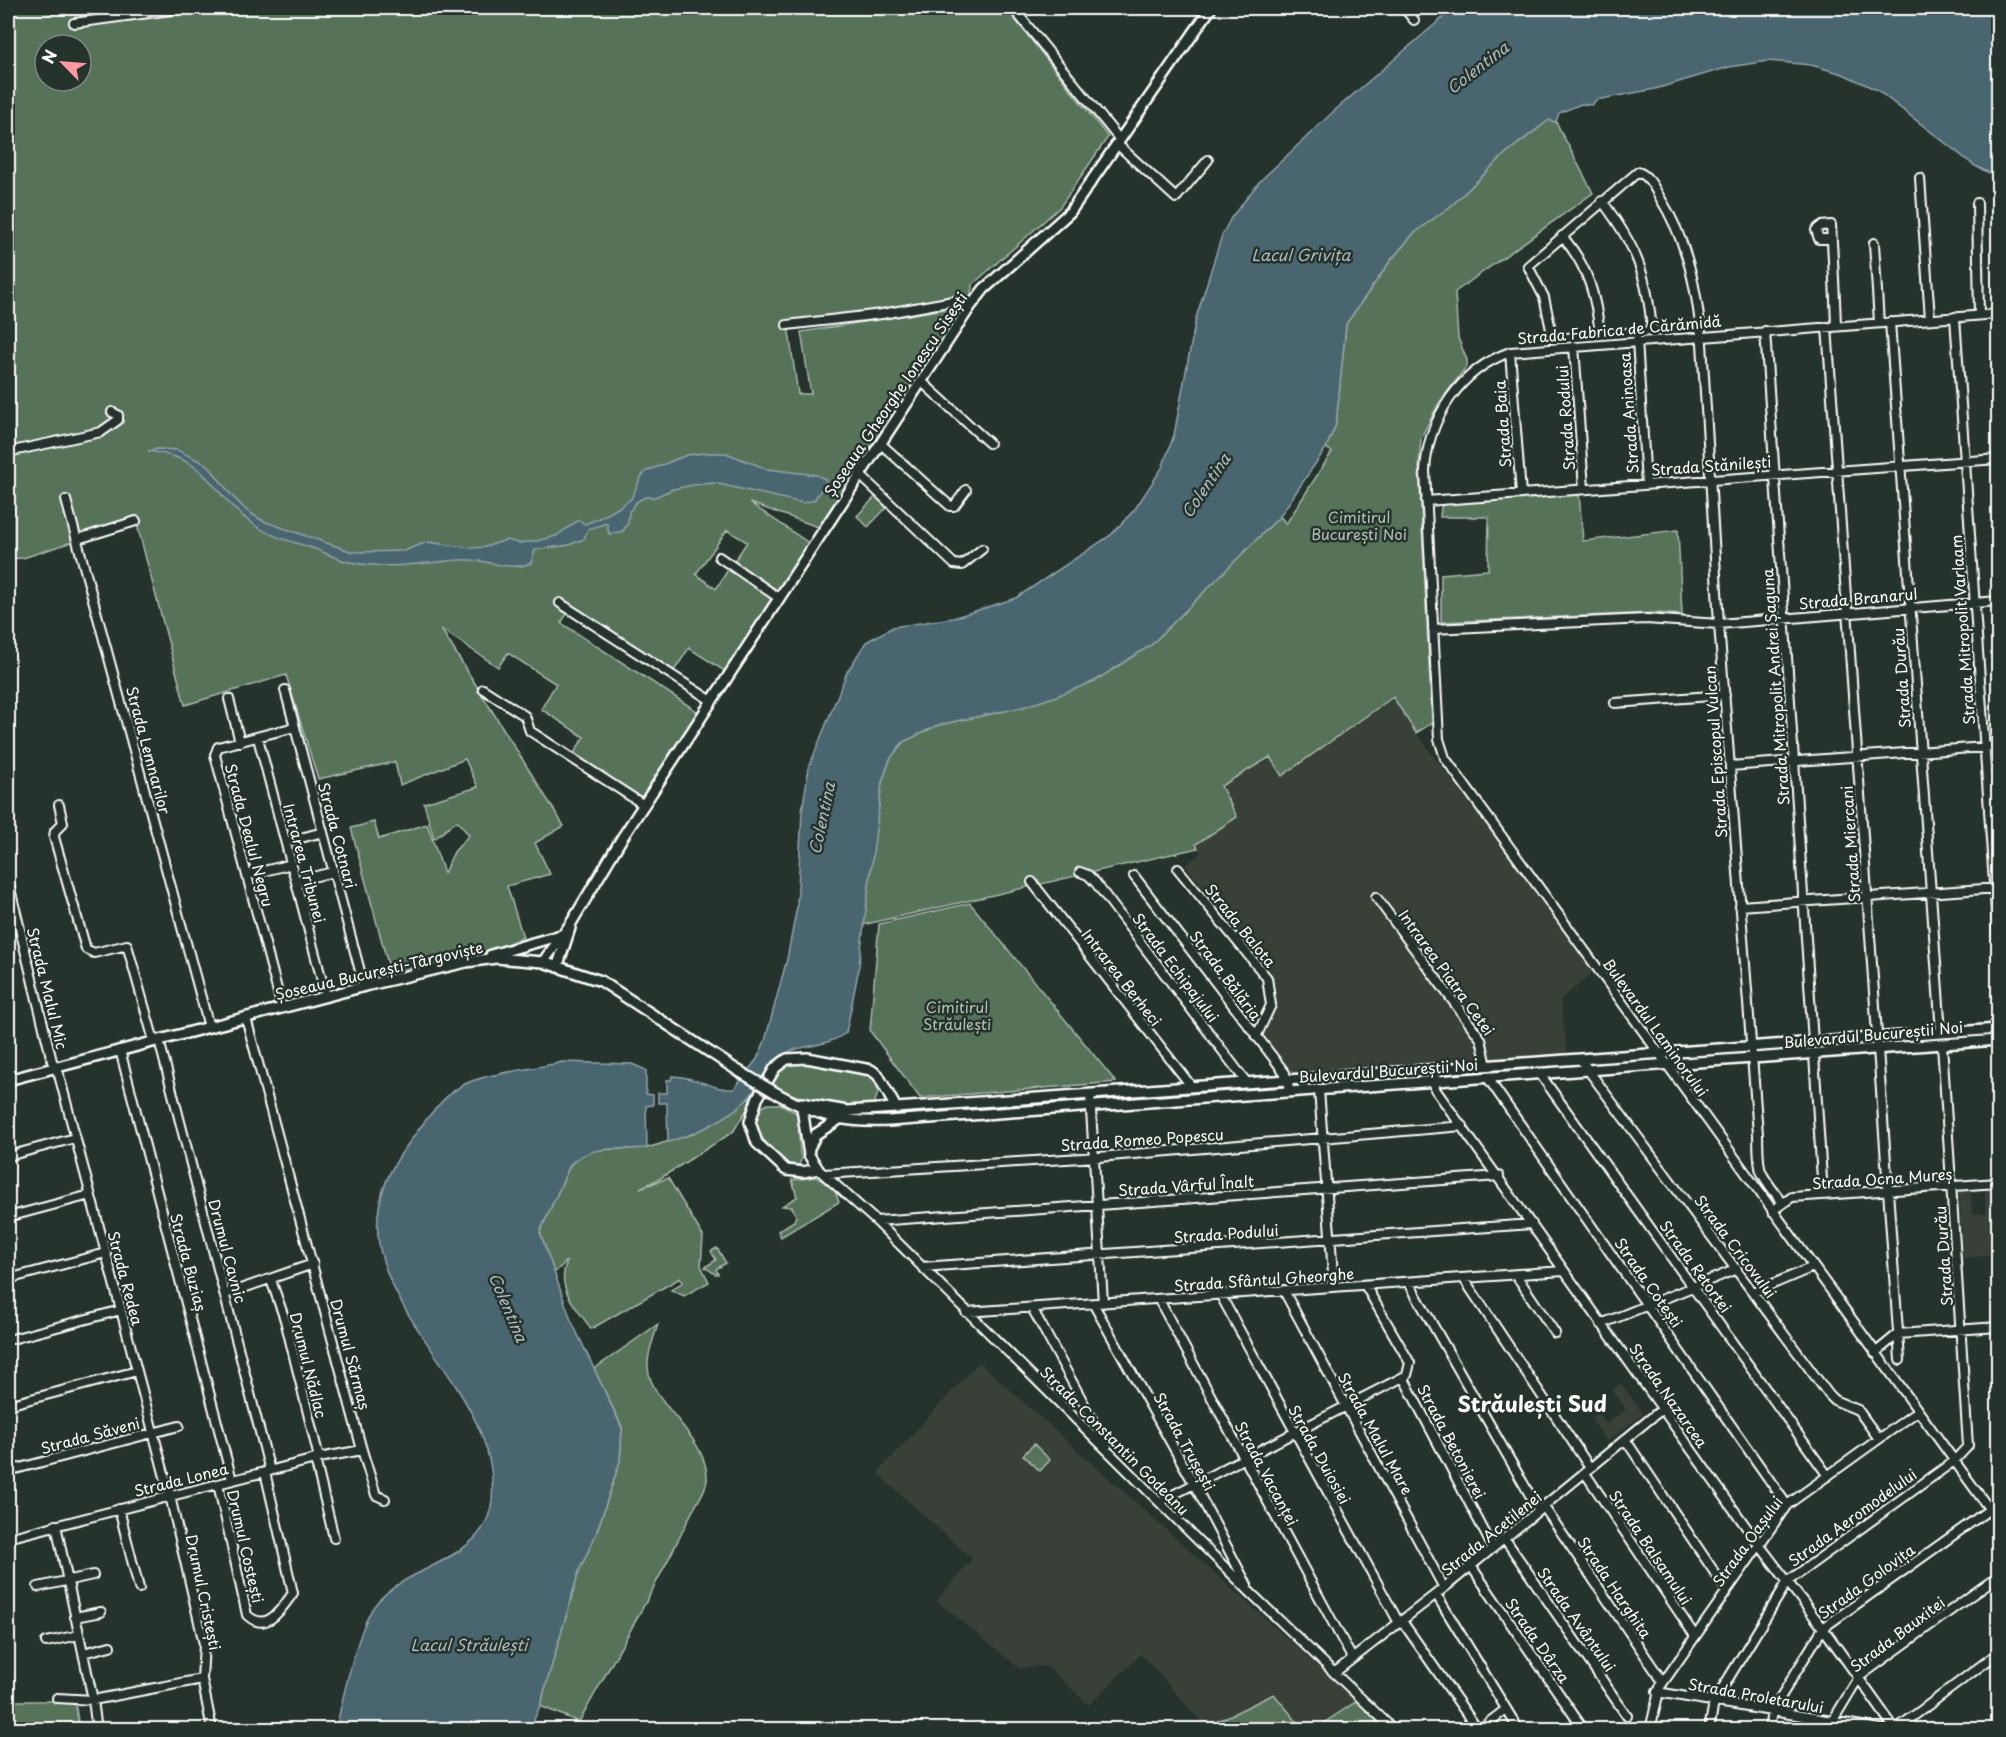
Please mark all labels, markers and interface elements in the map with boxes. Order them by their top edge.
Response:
north arrow [33,33,93,93]
water label: Colentina [1441,34,1514,99]
text: N [35,45,62,67]
water label: Lacul Grivița [1251,242,1352,266]
street label: Șoseaua Gheorghe Ionescu Sisești [818,287,972,501]
street label: Strada Fabrica de Cărămidă [1516,309,1722,349]
street label: Strada Aninoasa [1612,351,1644,474]
street label: Strada Rodului [1550,364,1580,472]
street label: Strada Baia [1487,379,1517,468]
water label: Colentina [1175,447,1236,522]
street label: Strada Stănilești [1650,449,1772,481]
park label: Cimitirul București Noi [1311,505,1407,545]
street label: Strada Mitropolit Varlaam [1944,534,1980,726]
street label: Strada Mitropolit Andrei Șaguna [1755,567,1795,806]
street label: Strada Branarul [1798,581,1918,615]
street label: Strada Durău [1886,627,1916,729]
street label: Strada Episcopul Vulcan [1697,665,1733,839]
street label: Strada Lemnarilor [121,683,177,817]
street label: Strada Dealul Negru [220,761,280,909]
street label: Strada Cotnari [313,779,363,891]
water label: Colentina [802,779,841,856]
street label: Strada Miercani [1834,785,1866,903]
street label: Intrarea Tribunei [278,801,332,925]
street label: Strada Balota [1200,878,1282,972]
street label: Intrarea Piatra Cetei [1393,904,1501,1040]
street label: Strada Echipajului [1127,907,1225,1027]
street label: Intrarea Berheci [1077,923,1167,1031]
street label: Strada Malul Mic [22,925,74,1051]
street label: Strada Bălăria [1184,925,1268,1025]
street label: Șoseaua București-Târgoviște [273,935,485,1005]
street label: Bulevardul Laminorului [1598,953,1714,1101]
park label: Cimitirul Străulești [923,995,991,1035]
street label: Bulevardul Bucureștii Noi [1782,1015,1964,1053]
street label: Bulevardul Bucureștii Noi [1297,1052,1479,1088]
street label: Strada Romeo Popescu [1060,1122,1224,1156]
street label: Strada Ocna Mureș [1811,1162,1953,1194]
street label: Strada Vârful Înalt [1117,1169,1255,1201]
street label: Strada Cricovului [1689,1189,1783,1303]
street label: Drumul Cavnic [203,1196,253,1306]
street label: Strada Durău [1928,1205,1958,1307]
street label: Strada Buziaș [165,1210,213,1314]
street label: Strada Retortei [1654,1215,1738,1317]
street label: Strada Podului [1173,1218,1279,1248]
street label: Strada Redea [102,1228,150,1328]
street label: Strada Cotești [1609,1232,1689,1332]
street label: Strada Sfântul Gheorghe [1173,1261,1355,1297]
water label: Colentina [484,1269,535,1346]
street label: Drumul Sărmaș [325,1296,377,1412]
street label: Drumul Nădlac [285,1310,333,1421]
street label: Strada Nazarcea [1624,1338,1714,1453]
street label: Strada Constantin Godeanu [1035,1360,1195,1520]
street label: Strada Malul Mare [1333,1367,1419,1499]
street label: Strada Betonierei [1412,1379,1492,1503]
street label: Strada Trușești [1148,1387,1222,1495]
district label: Străulești Sud [1457,1387,1607,1419]
street label: Strada Duiosiei [1283,1400,1357,1508]
street label: Strada Săveni [38,1411,142,1459]
street label: Strada Vacanței [1230,1417,1304,1529]
street label: Strada Lonea [131,1456,231,1502]
street label: Strada Aeromodelului [1783,1462,1921,1572]
street label: Strada Acetilenei [1436,1485,1546,1581]
street label: Strada Balsamului [1604,1485,1698,1609]
street label: Drumul Costești [222,1487,270,1605]
street label: Strada Oașului [1706,1491,1788,1591]
street label: Strada Harghita [1572,1531,1658,1643]
street label: Drumul Cristești [180,1532,228,1652]
street label: Strada Golovița [1813,1538,1920,1624]
street label: Strada Avântului [1532,1562,1622,1676]
street label: Strada Bauxitei [1845,1591,1949,1677]
street label: Strada Dârza [1500,1593,1576,1688]
water label: Lacul Străulești [410,1632,530,1656]
street label: Strada Proletarului [1686,1672,1826,1718]

